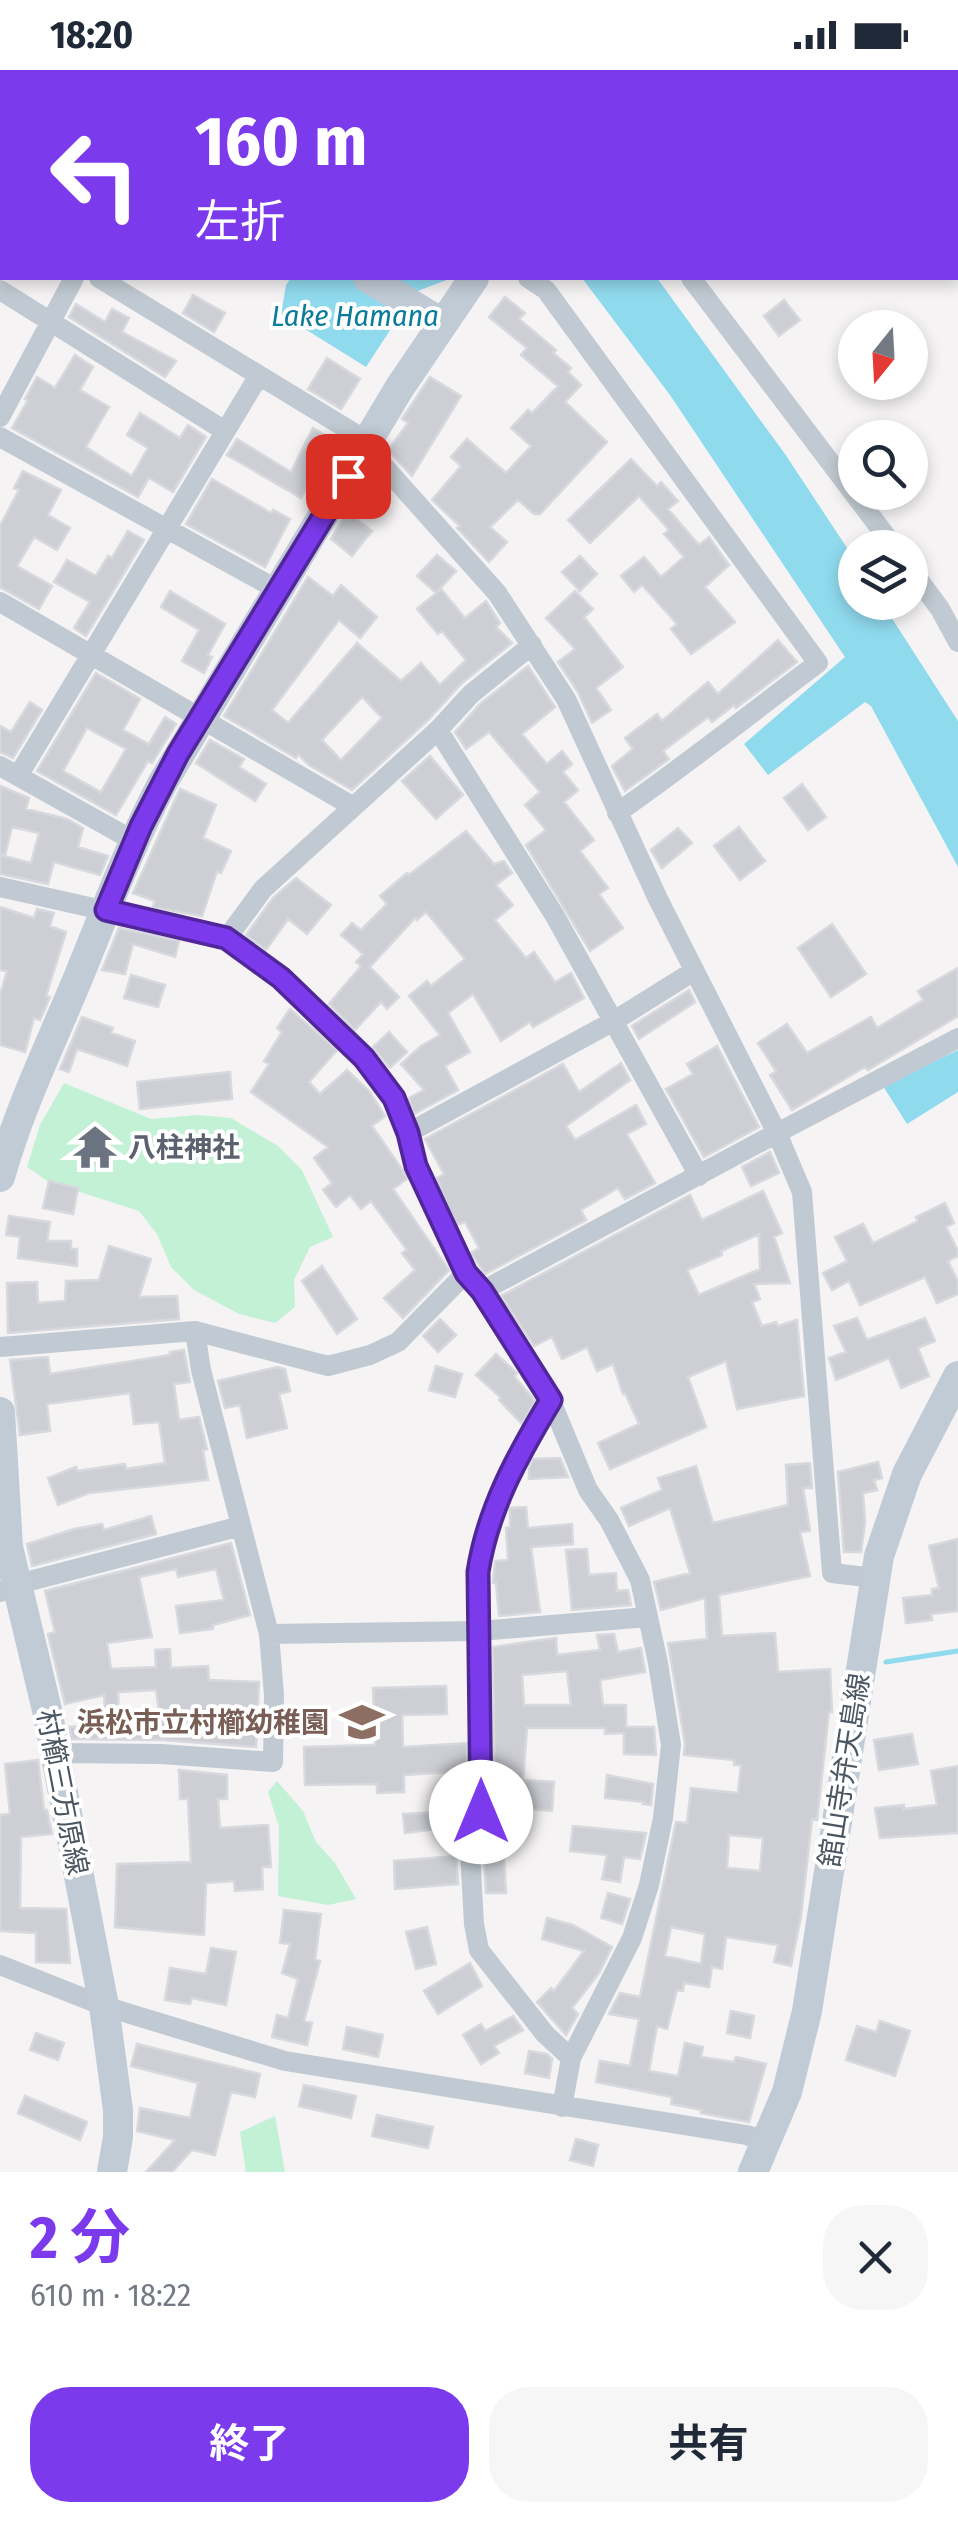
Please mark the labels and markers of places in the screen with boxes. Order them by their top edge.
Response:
pin [306,434,391,519]
temple icon: 八柱神社 [71,1123,119,1171]
place label: 八柱神社 [128,1131,240,1164]
school or university icon: 浜松市立村櫛幼稚園 [338,1698,386,1746]
place label: 浜松市立村櫛幼稚園 [77,1706,329,1739]

